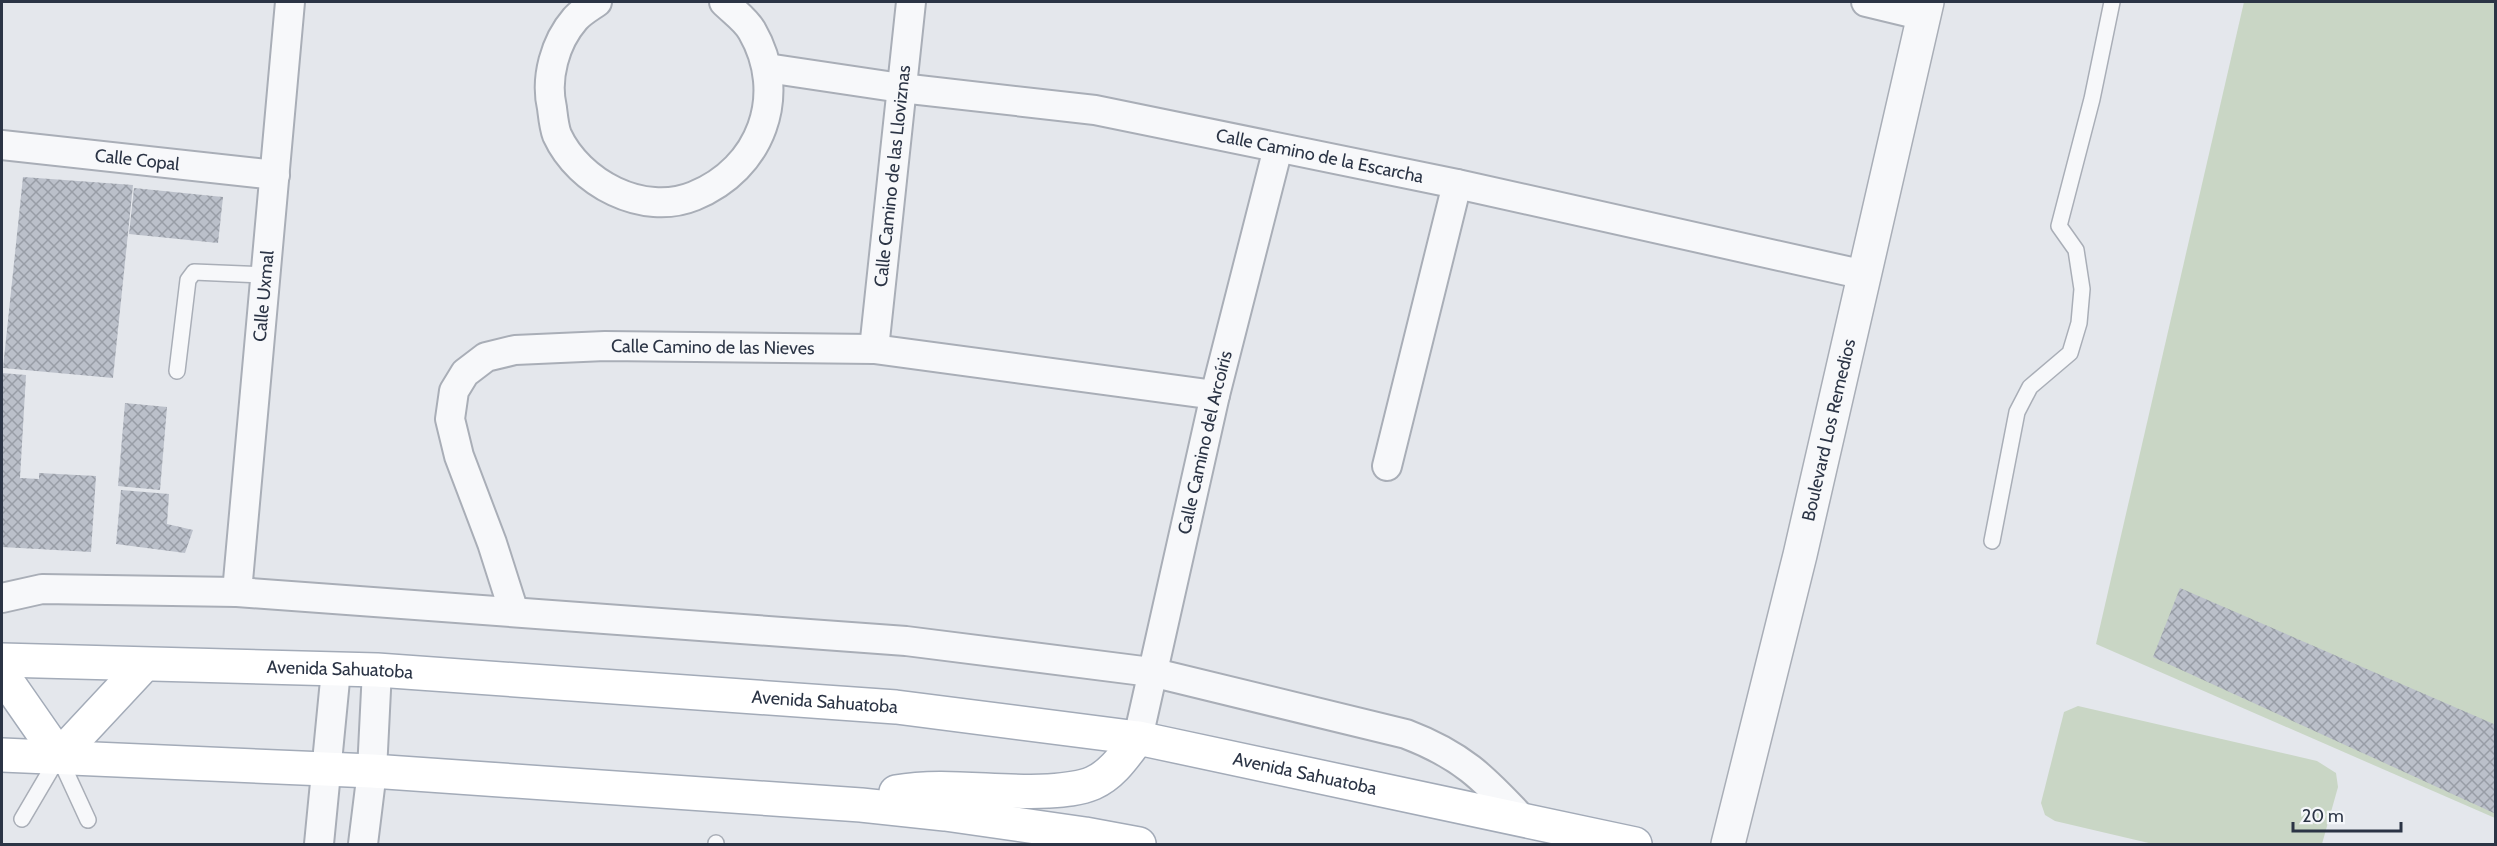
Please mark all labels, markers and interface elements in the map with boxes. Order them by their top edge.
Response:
street label: Calle Camino de las Lloviznas [870,64,915,288]
street label: Calle Camino de la Escarcha [1214,124,1426,188]
street label: Calle Copal [94,144,181,176]
street label: Calle Uxmal [249,249,279,343]
street label: Calle Camino de las Nieves [611,335,815,359]
street label: Boulevard Los Remedios [1797,337,1860,523]
street label: Calle Camino del Arcoíris [1173,348,1237,536]
street label: Avenida Sahuatoba [266,656,414,684]
street label: Avenida Sahuatoba [751,686,899,718]
street label: Avenida Sahuatoba [1231,748,1379,800]
scale bar [2293,795,2401,833]
text: 20 m [2302,805,2344,827]

